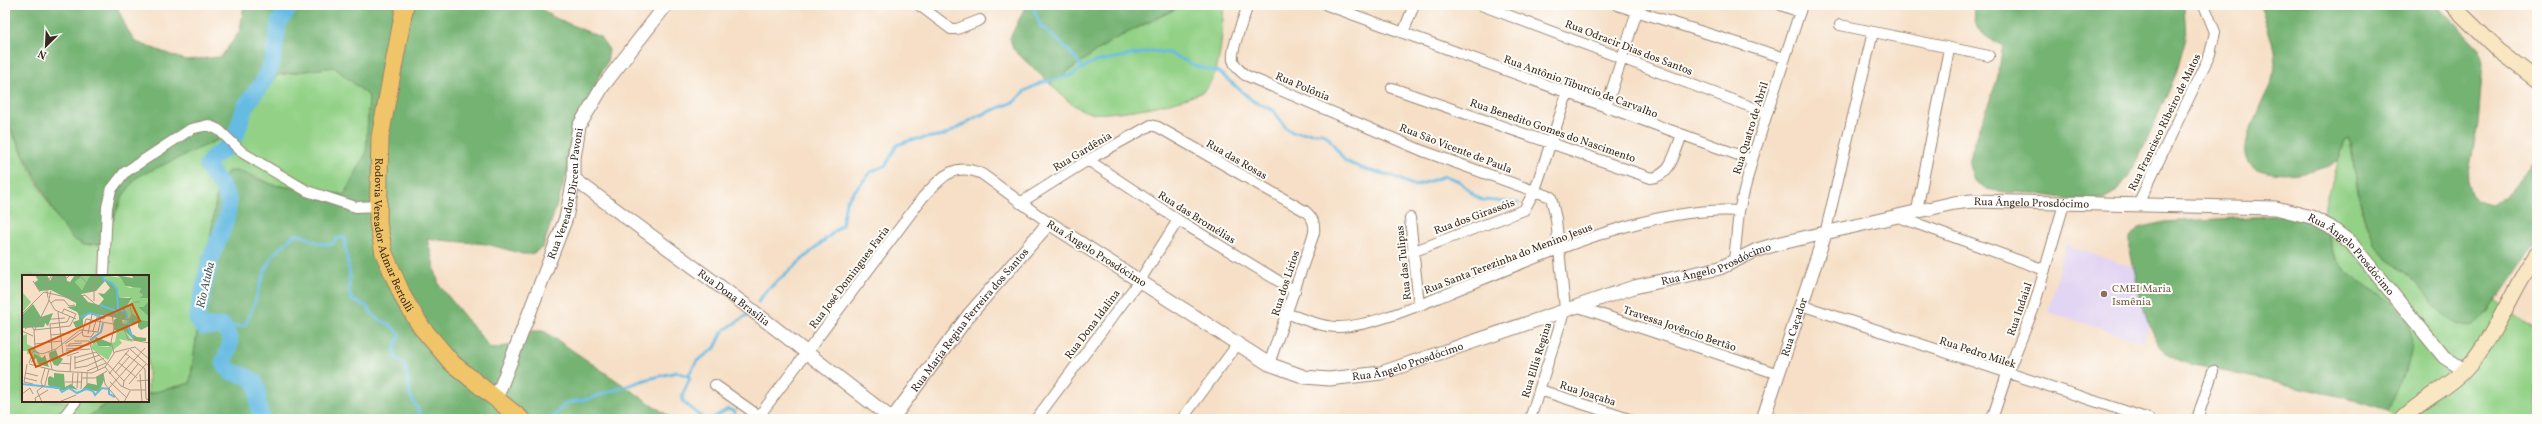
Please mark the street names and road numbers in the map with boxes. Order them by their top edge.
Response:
street label: Rua Odracir Dias dos Santos [1562,17,1695,80]
street label: Rua Francisco Ribeiro de Matos [2125,51,2205,194]
street label: Rua Antônio Tiburcio de Carvalho [1501,52,1660,122]
street label: Rua Polônia [1273,69,1332,106]
street label: Rua Quatro de Abril [1730,80,1773,177]
street label: Rua Benedito Gomes do Nascimento [1468,96,1637,167]
street label: Rua São Vicente de Paula [1397,121,1514,178]
street label: Rua Vereador Dirceu Pavoni [545,127,588,262]
street label: Rua Gardênia [1050,129,1115,176]
street label: Rua das Rosas [1203,137,1270,184]
street label: Rodovia Vereador Admar Bertolli [369,158,416,315]
street label: Rua das Bromélias [1154,188,1238,248]
street label: Rua Ângelo Prosdócimo [1974,195,2090,213]
street label: Rua dos Girassóis [1432,196,1517,239]
street label: Rua Ângelo Prosdócimo [2305,211,2397,299]
street label: Rua Ângelo Prosdócimo [1043,217,1149,291]
street label: Rua Santa Terezinha do Menino Jesus [1422,220,1595,299]
street label: Rua José Domingues Faria [807,223,894,332]
street label: Rua das Tulipas [1393,225,1416,301]
street label: Rua Ângelo Prosdócimo [1660,240,1773,290]
street label: Rua Maria Regina Ferreira dos Santos [908,245,1033,396]
street label: Rua dos Lírios [1269,248,1304,318]
street label: Rua Dona Brasília [694,266,773,331]
street label: Rua Indaial [2004,281,2037,338]
street label: Rua Dona Idalina [1062,287,1125,363]
street label: Rua Caçador [1778,296,1812,359]
street label: Travessa Jovêncio Bertão [1621,303,1738,356]
street label: Rua Ellis Regina [1519,320,1556,400]
street label: Rua Pedro Milek [1937,334,2018,373]
street label: Rua Ângelo Prosdócimo [1351,339,1466,385]
street label: Rua Joaçaba [1558,378,1618,411]

